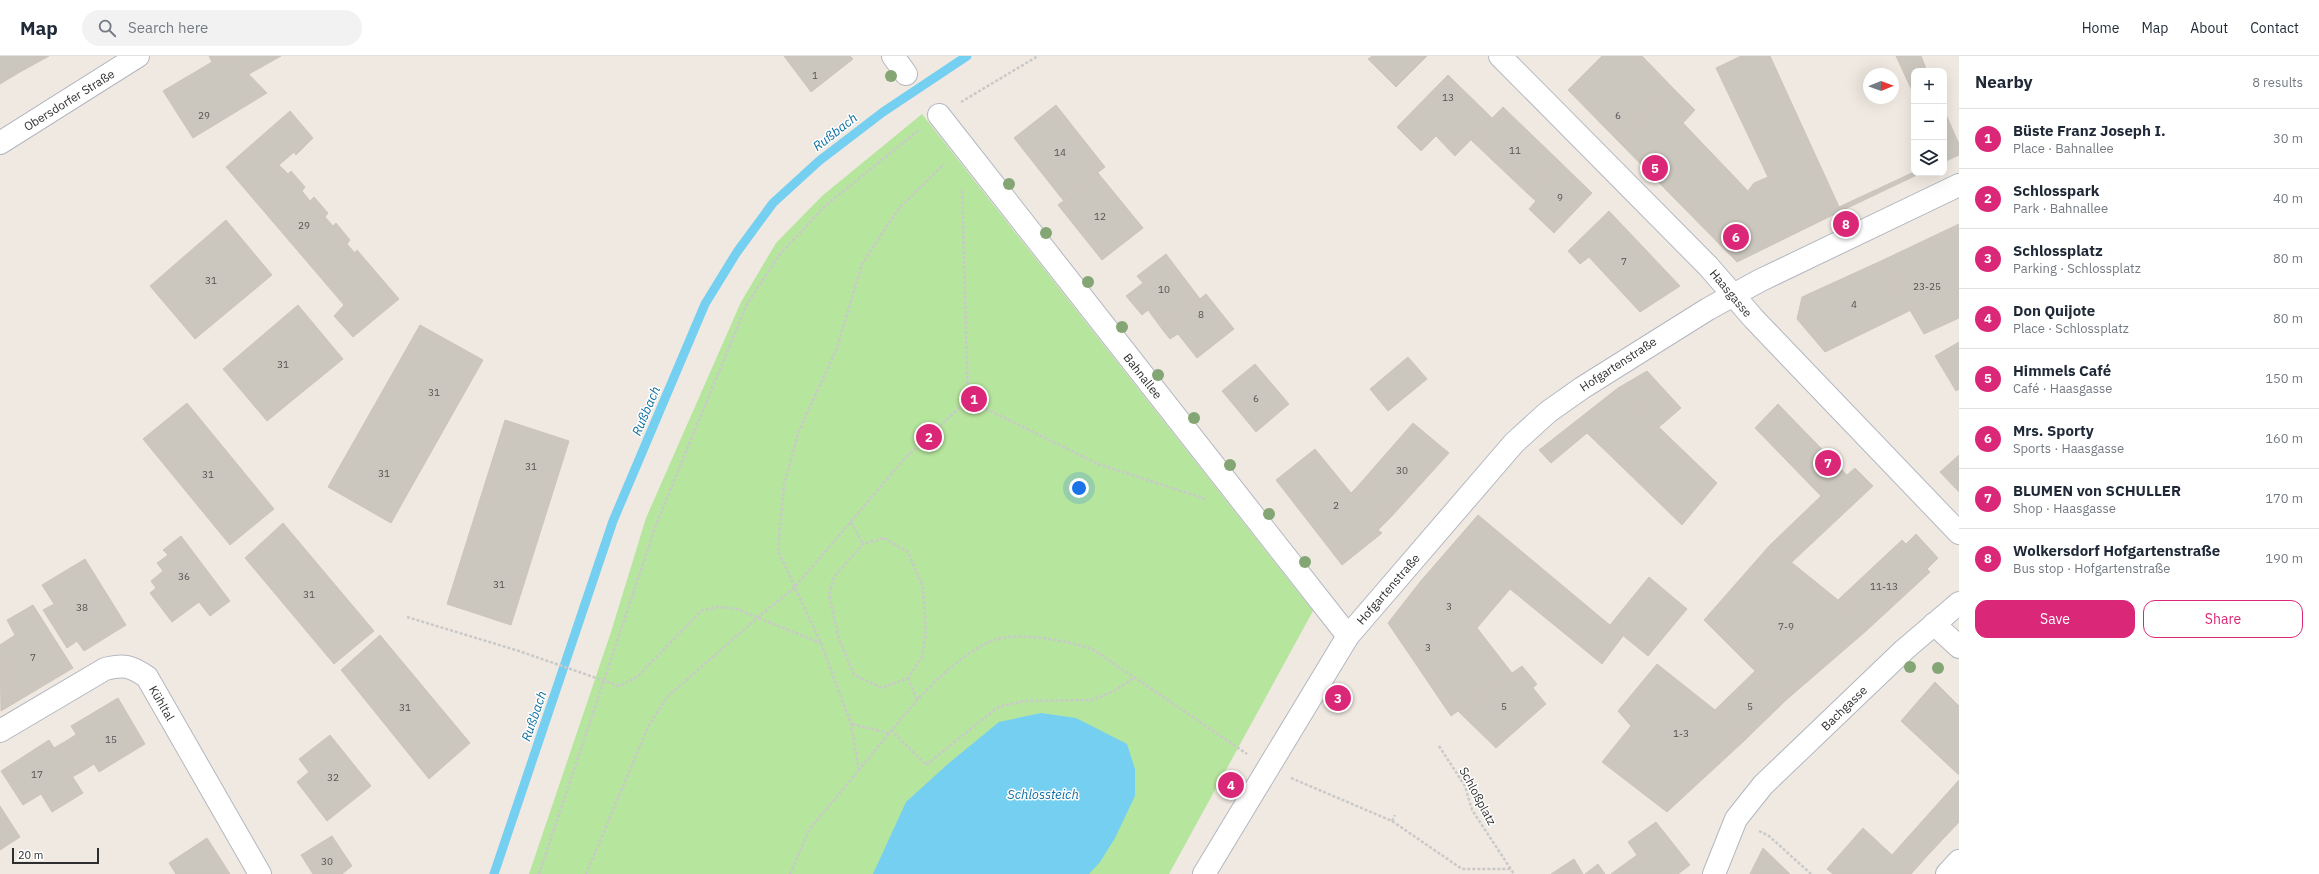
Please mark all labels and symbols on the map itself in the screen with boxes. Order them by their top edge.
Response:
street label: Obersdorfer Straße [21,66,118,134]
north arrow [1863,68,1899,104]
house number: 1 [812,69,818,82]
house number: 13 [1442,91,1454,104]
house number: 29 [198,109,210,122]
water label: Rußbach [809,109,861,155]
house number: 6 [1615,109,1621,122]
house number: 11 [1509,144,1521,157]
house number: 14 [1054,146,1066,159]
pin: 5 [1642,153,1668,183]
house number: 9 [1557,191,1563,204]
pin: 8 [1833,209,1859,239]
house number: 12 [1094,210,1106,223]
house number: 29 [298,219,310,232]
pin: 6 [1723,222,1749,252]
house number: 7 [1621,255,1627,268]
street label: Haasgasse [1707,266,1756,320]
house number: 31 [205,274,217,287]
house number: 23-25 [1913,280,1941,293]
house number: 10 [1158,283,1170,296]
house number: 4 [1851,298,1857,311]
house number: 8 [1198,308,1204,321]
street label: Hofgartenstraße [1577,333,1660,394]
street label: Bahnallee [1120,350,1166,402]
house number: 31 [277,358,289,371]
water label: Rußbach [628,384,664,438]
pin: 1 [961,384,987,414]
house number: 31 [428,386,440,399]
house number: 6 [1253,392,1259,405]
pin: 2 [916,422,942,452]
pin: 7 [1815,448,1841,478]
house number: 31 [525,460,537,473]
house number: 30 [1396,464,1408,477]
house number: 31 [378,467,390,480]
house number: 31 [202,468,214,481]
your location [1069,478,1089,498]
house number: 2 [1333,499,1339,512]
street label: Hofgartenstraße [1353,550,1423,627]
house number: 36 [178,570,190,583]
house number: 31 [493,578,505,591]
house number: 11-13 [1870,580,1898,593]
house number: 31 [303,588,315,601]
house number: 3 [1446,600,1452,613]
house number: 38 [76,601,88,614]
house number: 7-9 [1778,620,1794,633]
house number: 3 [1425,641,1431,654]
house number: 7 [30,651,36,664]
street label: Bachgasse [1818,682,1870,734]
street label: Kühltal [146,683,178,723]
pin: 3 [1325,683,1351,713]
water label: Rußbach [517,689,551,743]
house number: 5 [1501,700,1507,713]
house number: 5 [1747,700,1753,713]
house number: 31 [399,701,411,714]
house number: 1-3 [1673,727,1689,740]
house number: 15 [105,733,117,746]
street label: Schloßplatz [1456,764,1500,828]
house number: 17 [31,768,43,781]
pin: 4 [1218,770,1244,800]
house number: 32 [327,771,339,784]
water label: Schlossteich [1007,786,1079,803]
scale bar [12,846,99,865]
house number: 30 [321,855,333,868]

